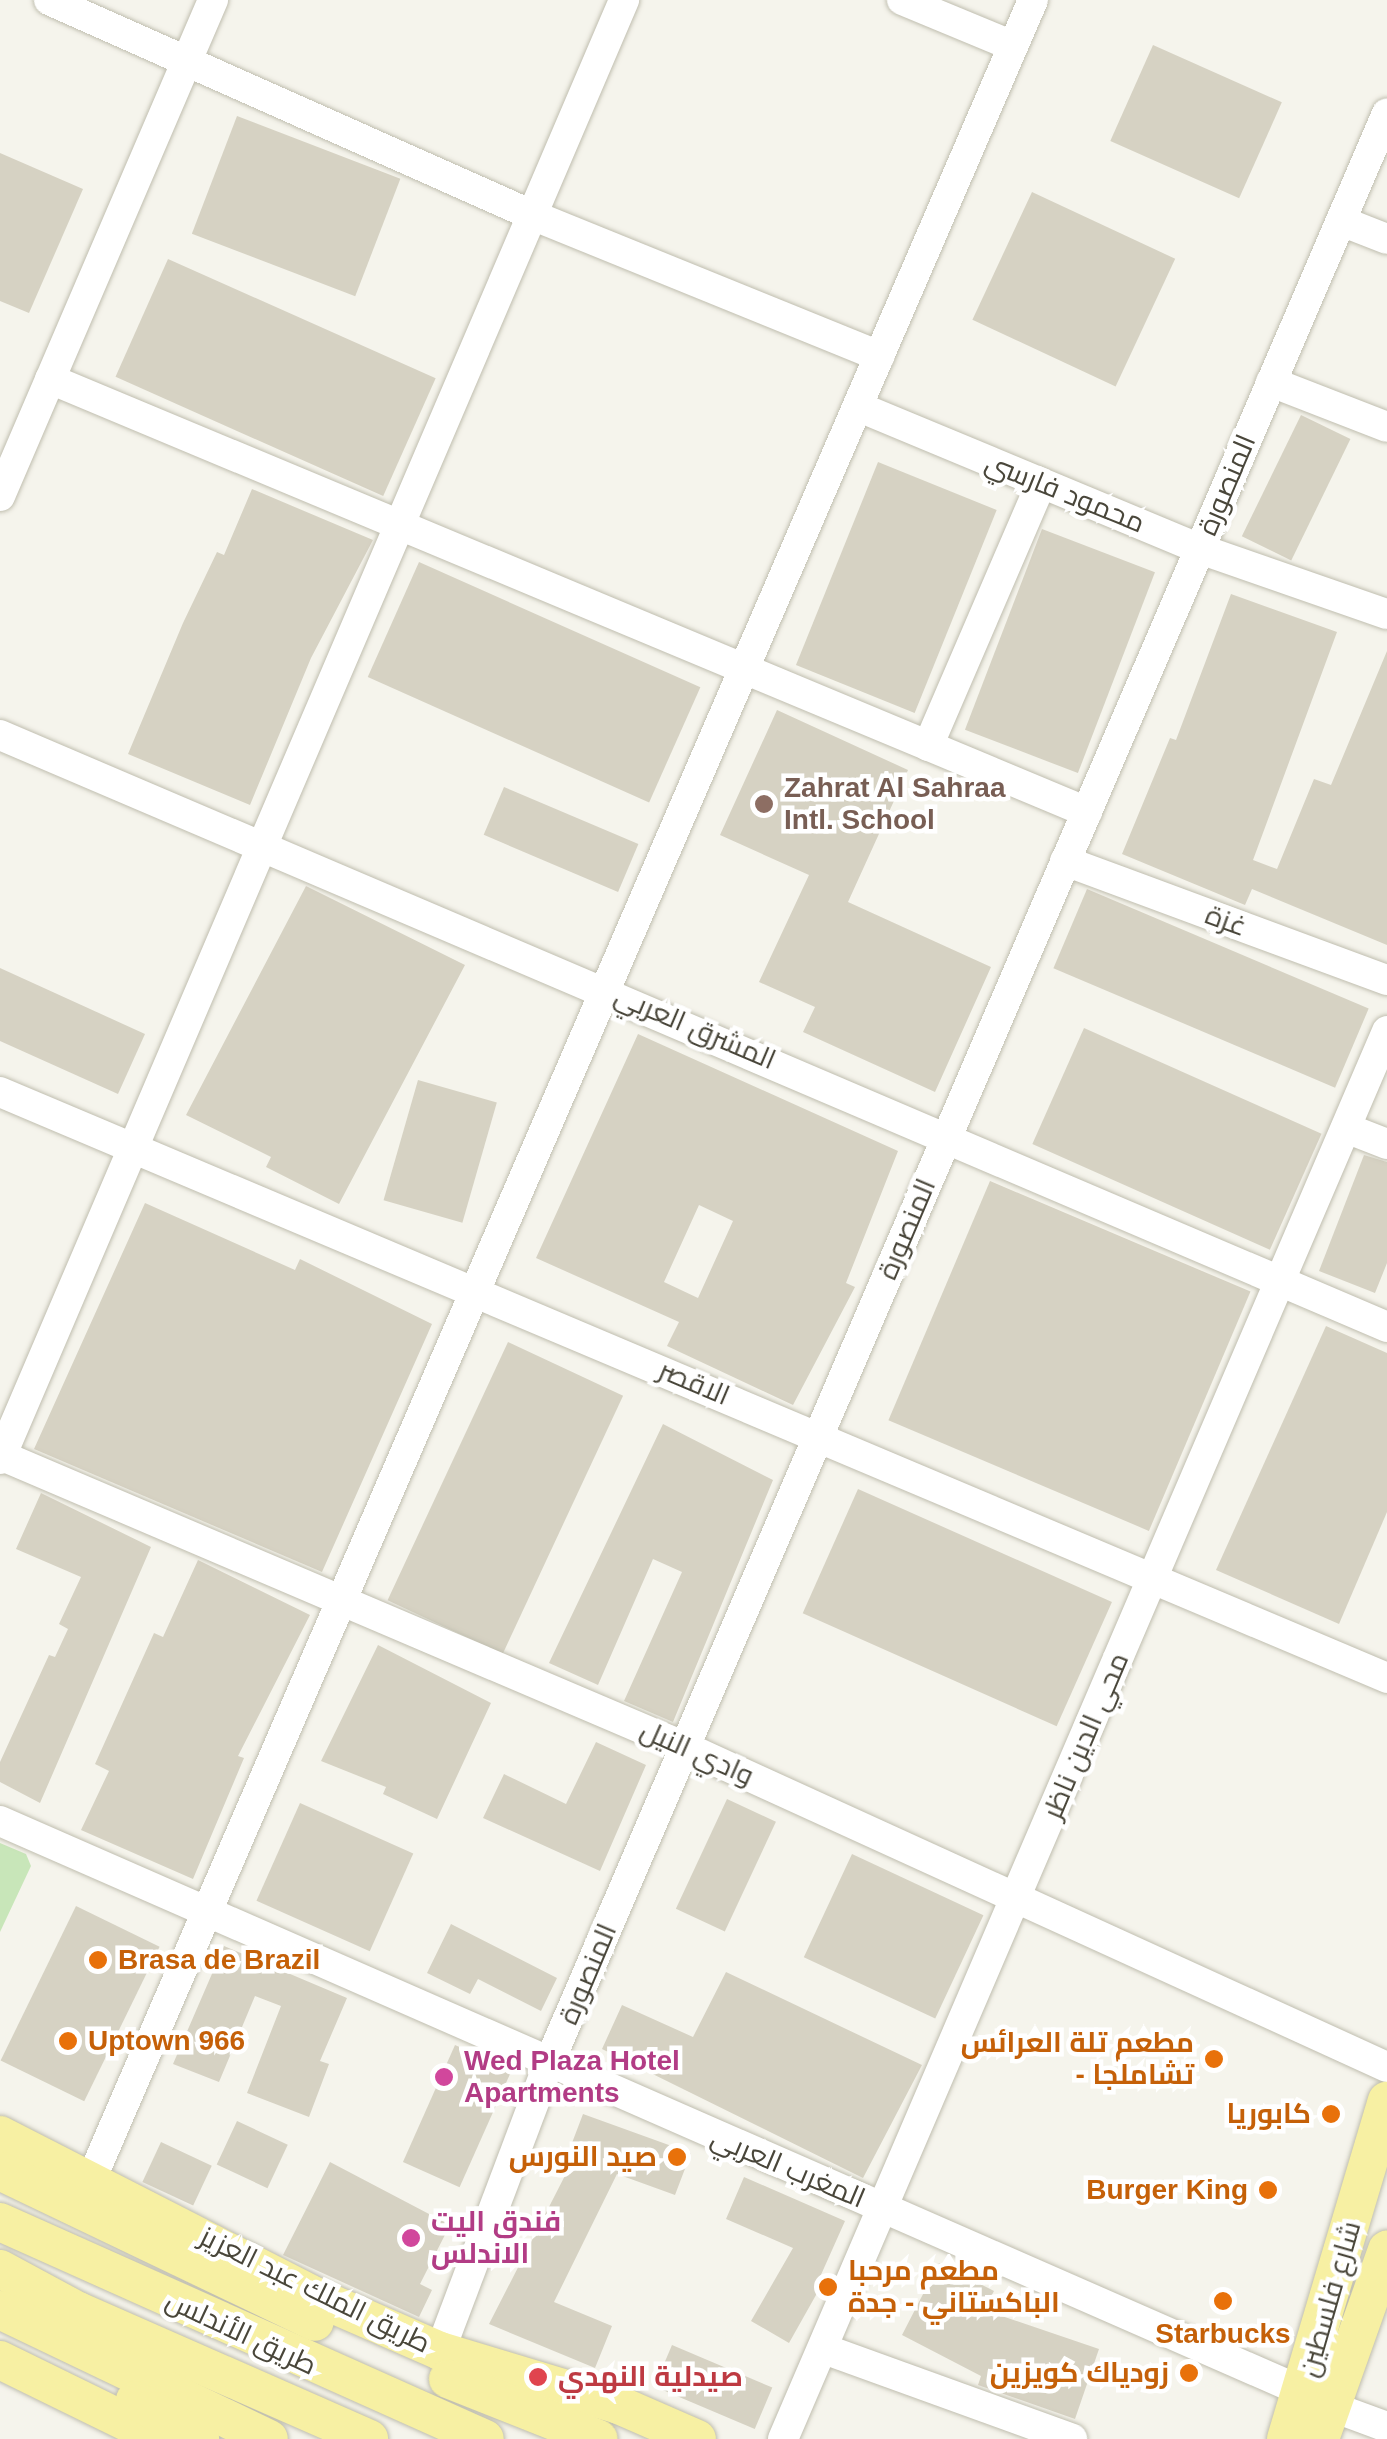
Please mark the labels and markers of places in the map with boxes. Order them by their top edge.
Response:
place label: Zahrat Al Sahraa Intl. School [784,771,1007,837]
marker: Zahrat Al Sahraa Intl. School [753,793,775,815]
place label: Brasa de Brazil [118,1943,320,1977]
marker: Brasa de Brazil [87,1949,109,1971]
place label: Uptown 966 [88,2024,245,2058]
place label: مطعم تلة العرائس - تشاملجا [961,2026,1194,2092]
marker: Uptown 966 [57,2030,79,2052]
place label: Wed Plaza Hotel Apartments [464,2044,680,2110]
marker: مطعم تلة العرائس - تشاملجا [1203,2048,1225,2070]
marker: Wed Plaza Hotel Apartments [433,2066,455,2088]
place label: كابوريا [1226,2097,1311,2131]
marker: كابوريا [1320,2103,1342,2125]
place label: صيد النورس [509,2140,657,2174]
marker: صيد النورس [666,2146,688,2168]
place label: Burger King [1086,2173,1248,2207]
marker: Burger King [1257,2179,1279,2201]
place label: فندق اليت الاندلس [431,2205,561,2271]
marker: فندق اليت الاندلس [400,2227,422,2249]
place label: مطعم مرحبا الباكستاني - جدة [848,2254,1060,2320]
marker: مطعم مرحبا الباكستاني - جدة [817,2276,839,2298]
marker: Starbucks [1212,2290,1234,2312]
place label: Starbucks [1155,2317,1291,2351]
place label: زودياك كويزين [990,2356,1169,2390]
place label: صيدلية النهدي [558,2360,743,2394]
marker: زودياك كويزين [1178,2362,1200,2384]
marker: صيدلية النهدي [527,2366,549,2388]

